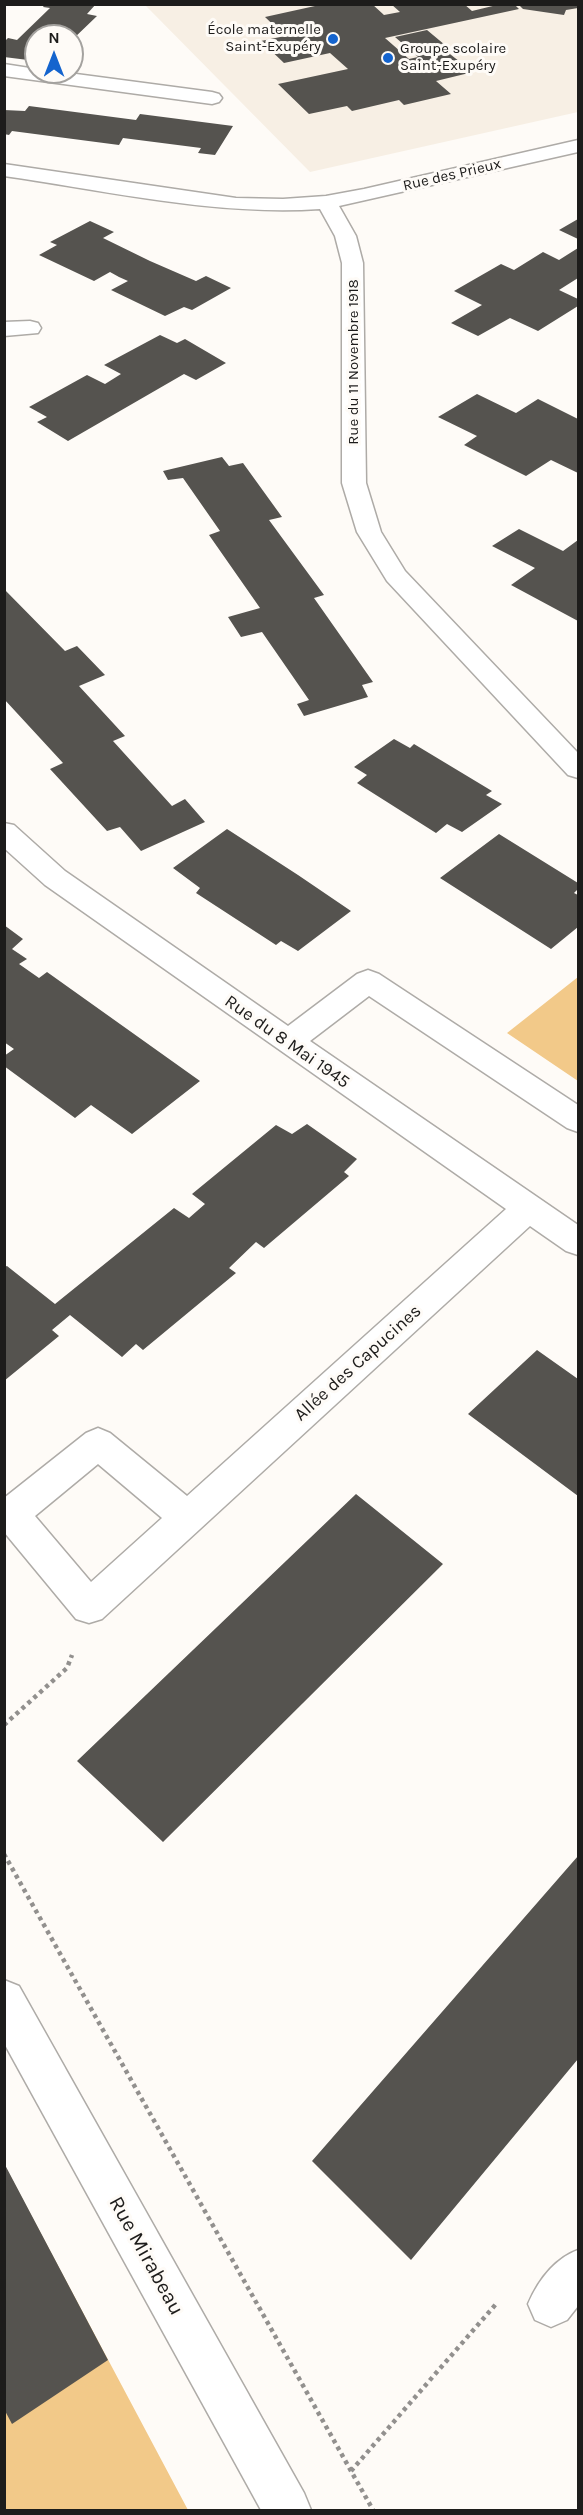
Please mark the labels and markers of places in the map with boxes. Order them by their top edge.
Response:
place label: École maternelle Saint-Exupéry [207,21,321,56]
marker: École maternelle Saint-Exupéry [326,32,340,46]
place label: Groupe scolaire Saint-Exupéry [400,40,506,75]
marker: Groupe scolaire Saint-Exupéry [381,51,395,65]

